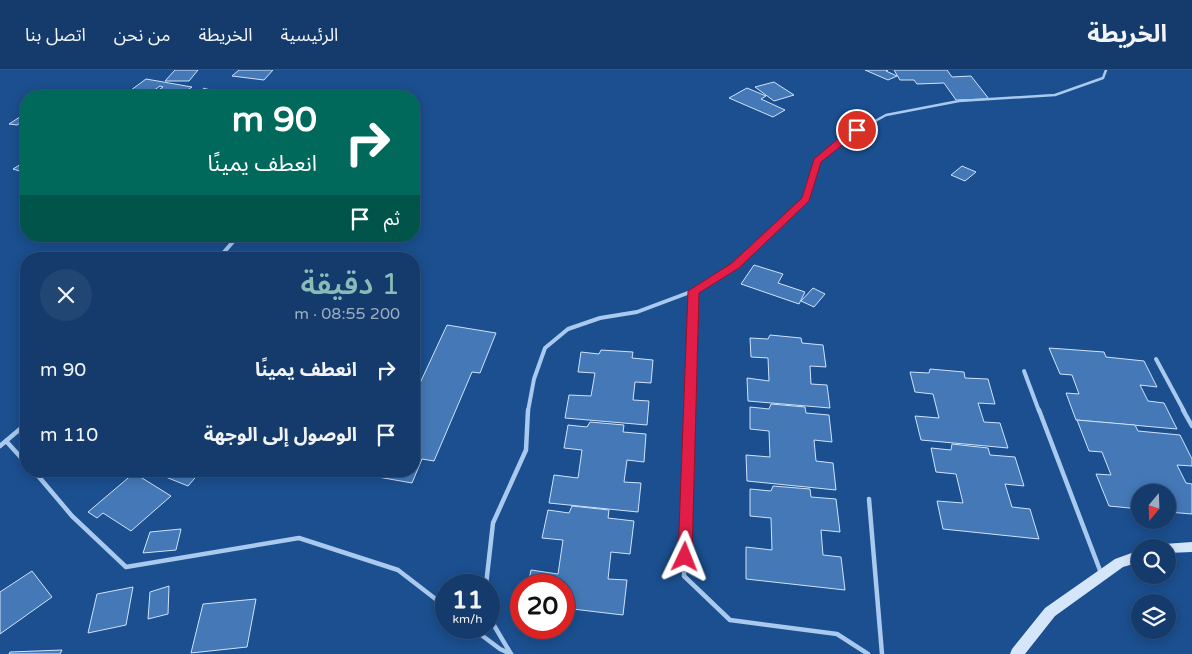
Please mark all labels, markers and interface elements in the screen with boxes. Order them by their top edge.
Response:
text: الخريطة [1087,20,1167,49]
text: اتصل بنا [25,24,86,46]
text: من نحن [114,24,171,46]
text: الخريطة [199,24,252,46]
text: الرئيسية [280,24,338,46]
text: 90 m [232,99,317,141]
pin [836,109,878,151]
icon: right [335,110,400,175]
icon: arrive [843,116,871,144]
text: انعطف يمينًا [207,151,317,177]
icon: arrive [346,205,374,233]
text: ثم [384,208,400,230]
text: 1 دقيقة [301,266,400,303]
button: close [40,269,92,321]
text: 200 m · 08:55 [294,304,400,324]
icon: right [372,356,400,384]
text: 90 m [40,359,86,381]
text: انعطف يمينًا [255,359,357,381]
icon: arrive [372,421,400,449]
text: 110 m [40,424,98,446]
text: الوصول إلى الوجهة [204,424,357,446]
north arrow [1131,484,1176,529]
map controls [1131,484,1176,639]
position arrow [658,530,710,582]
button: search [1131,539,1176,584]
speed limit sign: 20 [510,574,575,639]
text: 11 [452,585,483,615]
button: layers [1131,594,1176,639]
text: km/h [452,612,483,626]

